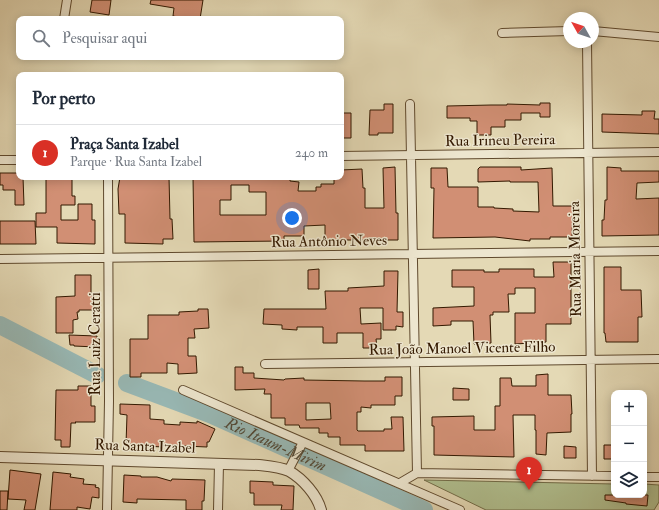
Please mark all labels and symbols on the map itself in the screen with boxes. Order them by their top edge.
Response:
north arrow [563,12,599,48]
street label: Rua Irineu Pereira [445,130,556,151]
street label: Rua Maria Moreira [565,200,586,317]
your location [282,208,302,228]
street label: Rua Antônio Neves [271,231,387,252]
street label: Rua Luiz Ceratti [86,292,105,396]
street label: Rua João Manoel Vicente Filho [368,337,556,361]
water label: Rio Itaum-Mirim [221,413,330,476]
street label: Rua Santa Izabel [94,435,196,458]
pin: 1 [516,457,542,490]

